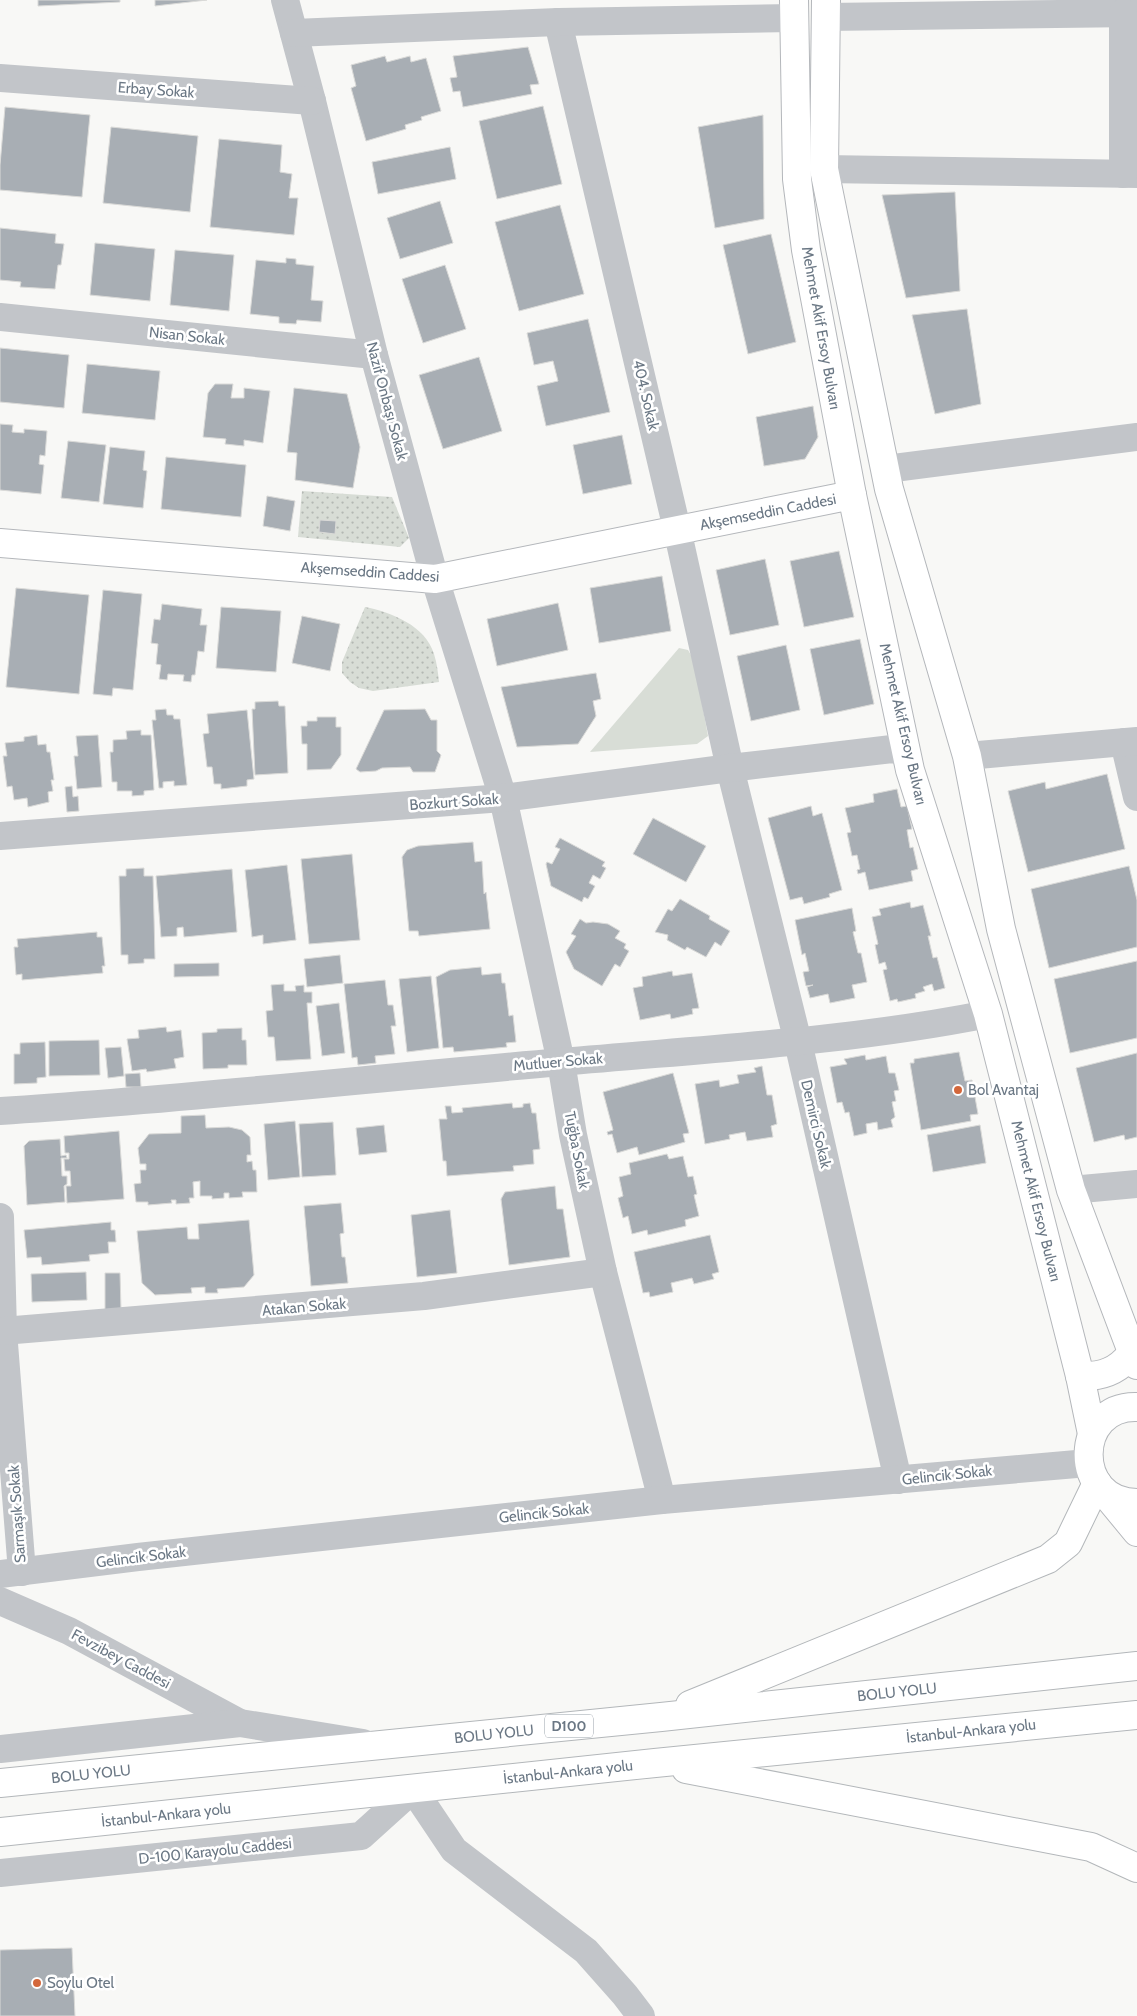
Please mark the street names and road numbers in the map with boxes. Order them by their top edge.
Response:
street label: Erbay Sokak [117,78,195,102]
street label: Mehmet Akif Ersoy Bulvarı [798,245,844,411]
street label: Nisan Sokak [148,323,226,349]
street label: Nazif Onbaşı Sokak [363,340,412,462]
street label: 404. Sokak [629,358,663,432]
street label: Akşemseddin Caddesi [698,490,838,534]
street label: Akşemseddin Caddesi [300,558,440,586]
street label: Mehmet Akif Ersoy Bulvarı [876,641,930,807]
street label: Bozkurt Sokak [409,790,500,814]
street label: Mutluer Sokak [513,1049,604,1075]
street label: Demirci Sokak [797,1078,835,1170]
street label: Tuğba Sokak [561,1110,593,1191]
street label: Mehmet Akif Ersoy Bulvarı [1007,1119,1065,1283]
street label: Atakan Sokak [261,1294,347,1320]
street label: Gelincik Sokak [901,1461,993,1489]
street label: Sarmaşık Sokak [5,1464,29,1564]
street label: Gelincik Sokak [498,1499,590,1527]
street label: Gelincik Sokak [95,1543,187,1571]
street label: Fevzibey Caddesi [68,1625,174,1693]
street label: BOLU YOLU [856,1679,938,1705]
road number: D100 [545,1714,593,1738]
street label: İstanbul-Ankara yolu [905,1714,1037,1747]
street label: BOLU YOLU [453,1721,535,1747]
street label: İstanbul-Ankara yolu [502,1755,634,1788]
street label: BOLU YOLU [50,1761,132,1787]
street label: İstanbul-Ankara yolu [100,1798,232,1831]
street label: D-100 Karayolu Caddesi [137,1834,293,1868]

